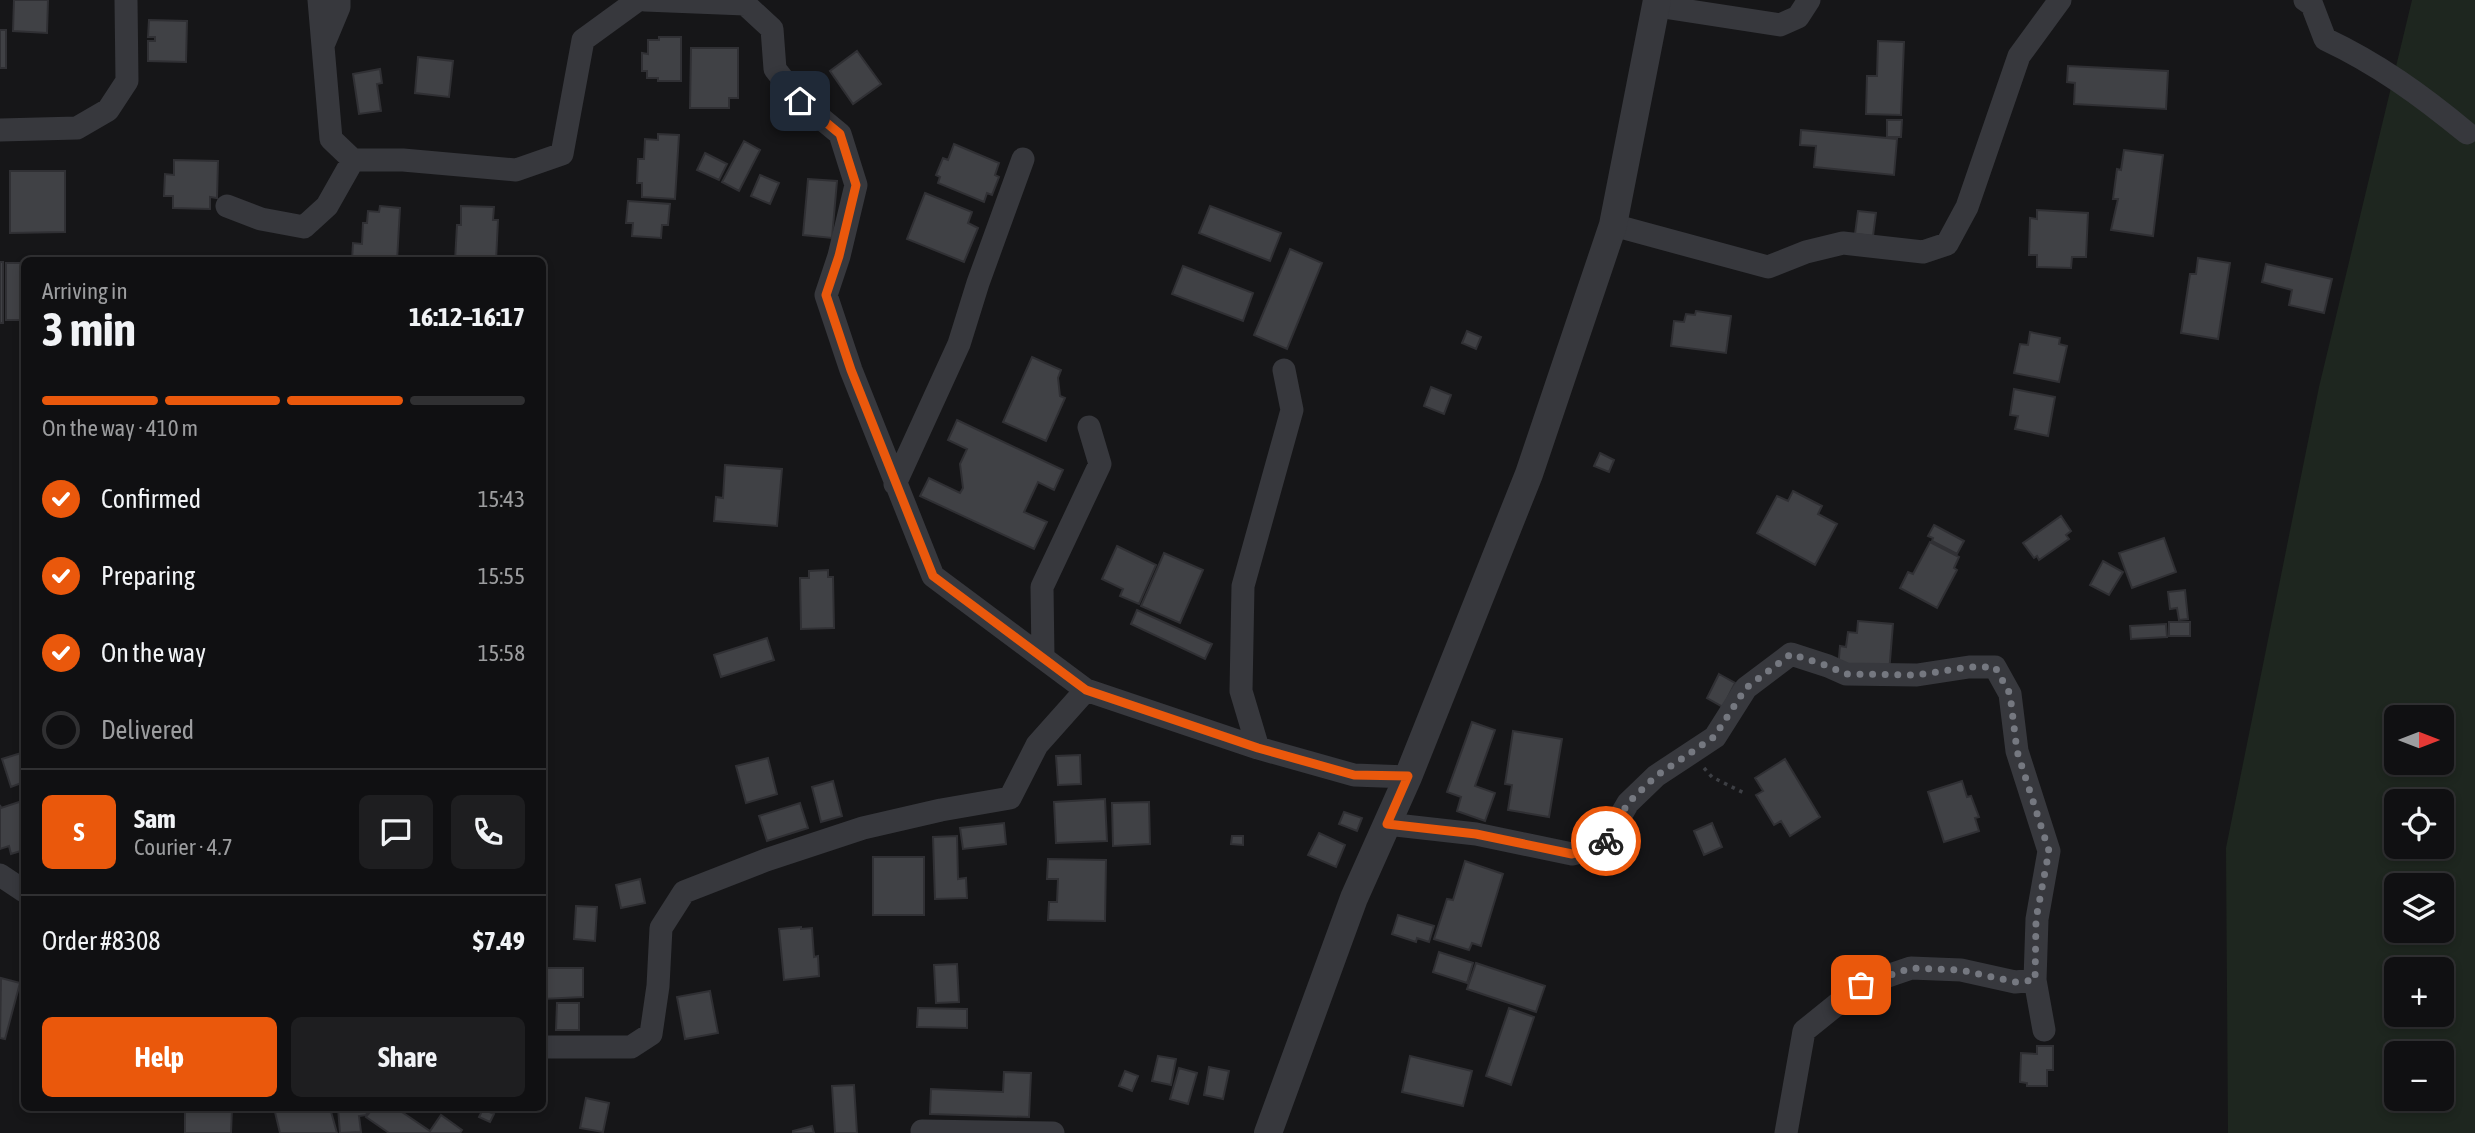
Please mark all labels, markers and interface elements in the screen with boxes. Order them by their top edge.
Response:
pin [770,71,830,131]
icon: home [781,82,819,120]
text: Arriving in [42,278,128,304]
text: 16:12–16:17 [409,302,525,332]
text: 3 min [42,303,136,356]
text: On the way · 410 m [42,415,198,441]
icon: check [42,480,80,518]
text: Confirmed [101,484,201,514]
text: 15:43 [478,486,525,512]
icon: check [42,557,80,595]
text: Preparing [101,561,195,591]
text: 15:55 [478,563,525,589]
icon: check [42,634,80,672]
text: On the way [101,638,206,668]
text: 15:58 [478,640,525,666]
north arrow [2384,705,2454,775]
map controls [2384,705,2454,1111]
text: Delivered [101,715,194,745]
button: locate [2384,789,2454,859]
button: chat [359,795,433,869]
button: phone [451,795,525,869]
text: Sam [134,804,176,834]
courier [1571,806,1641,876]
text: S [74,817,84,847]
icon: bike [1587,822,1625,860]
text: Courier · 4.7 [134,834,233,860]
button: layers [2384,873,2454,943]
text: Order #8308 [42,926,161,956]
text: $7.49 [473,926,525,956]
pin [1831,955,1891,1015]
button: + [2384,957,2454,1027]
icon: bag [1842,966,1880,1004]
button: Help [42,1017,277,1097]
button: Share [291,1017,525,1097]
button: − [2384,1041,2454,1111]

